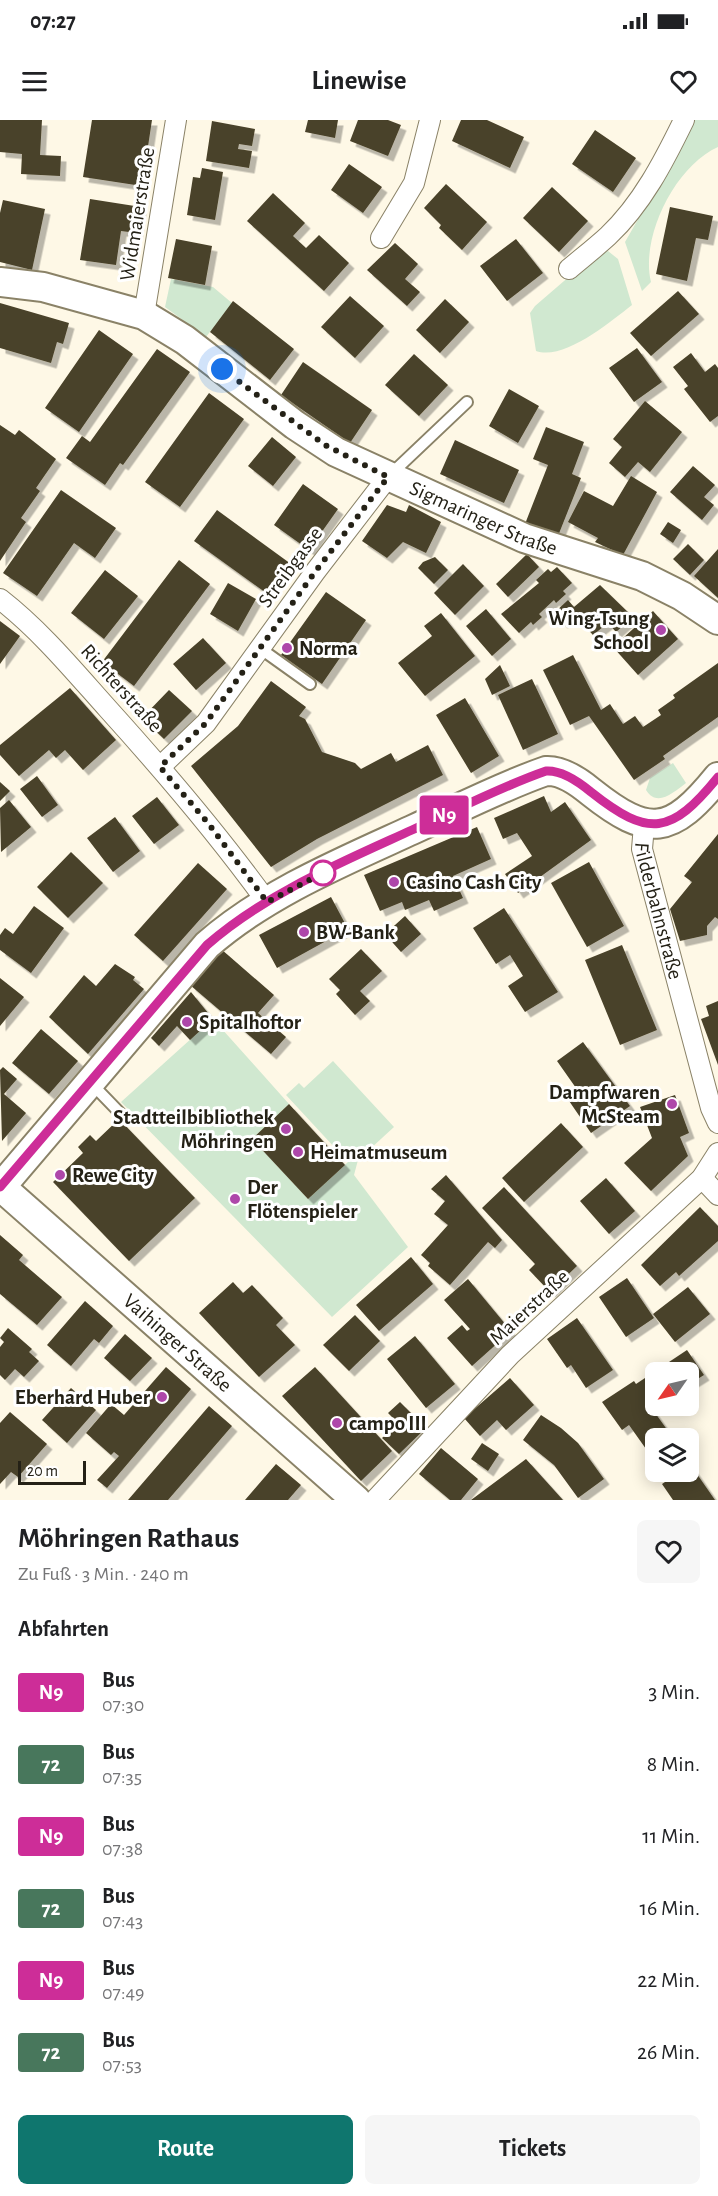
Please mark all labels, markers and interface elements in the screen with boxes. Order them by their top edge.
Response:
text: 07:27 [30,10,76,32]
icon: menu [18,65,51,98]
icon: heart [667,65,700,98]
text: Linewise [312,67,406,94]
street label: Widmaierstraße [117,146,158,282]
your location [207,354,237,384]
street label: Sigmaringer Straße [406,477,560,559]
street label: Streibgasse [254,523,326,611]
place label: Wing-Tsung School [548,608,649,653]
marker: Wing-Tsung School [654,623,668,637]
place label: Norma [299,638,358,659]
street label: Richterstraße [77,640,166,736]
marker: Norma [280,641,294,655]
line badge: N9 [417,796,471,834]
text: N9 [432,805,456,826]
street label: Filderbahnstraße [631,842,686,982]
unlabelled marker [310,860,336,886]
place label: Casino Cash City [406,872,542,893]
marker: Casino Cash City [387,875,401,889]
place label: BW-Bank [316,922,396,943]
marker: BW-Bank [297,925,311,939]
place label: Spitalhoftor [199,1012,302,1033]
marker: Spitalhoftor [180,1015,194,1029]
place label: Dampfwaren McSteam [549,1082,660,1127]
marker: Dampfwaren McSteam [665,1097,679,1111]
place label: Stadtteilbibliothek Möhringen [113,1107,275,1152]
marker: Stadtteilbibliothek Möhringen [279,1122,293,1136]
place label: Heimatmuseum [310,1142,447,1163]
marker: Heimatmuseum [291,1145,305,1159]
place label: Rewe City [72,1165,155,1186]
marker: Rewe City [53,1168,67,1182]
place label: Der Flötenspieler [247,1177,358,1222]
marker: Der Flötenspieler [228,1192,242,1206]
street label: Maierstraße [486,1266,573,1349]
street label: Vaihinger Straße [119,1290,236,1396]
north arrow [645,1362,699,1416]
map controls [645,1362,699,1482]
place label: Eberhard Huber [15,1387,151,1408]
marker: Eberhard Huber [155,1390,169,1404]
place label: campo III [349,1413,427,1434]
marker: campo III [330,1416,344,1430]
button: layers [645,1428,699,1482]
scale bar [18,1458,86,1486]
text: 20 m [27,1463,58,1479]
button: heart [637,1520,700,1583]
text: Möhringen Rathaus [18,1525,239,1553]
text: Zu Fuß · 3 Min. · 240 m [18,1564,189,1584]
text: Abfahrten [18,1618,109,1640]
text: Bus [102,1669,135,1691]
text: 3 Min. [648,1681,700,1703]
text: N9 [39,1682,63,1703]
text: 07:30 [102,1695,144,1715]
text: Bus [102,1741,135,1763]
text: 8 Min. [647,1753,700,1775]
text: 72 [42,1754,60,1775]
text: 07:35 [102,1767,142,1787]
text: Bus [102,1813,135,1835]
text: 11 Min. [642,1825,700,1847]
text: N9 [39,1826,63,1847]
text: 07:38 [102,1839,143,1859]
text: Bus [102,1885,135,1907]
text: 16 Min. [639,1897,700,1919]
text: 72 [42,1898,60,1919]
text: 07:43 [102,1911,143,1931]
text: Bus [102,1957,135,1979]
text: 22 Min. [637,1969,700,1991]
text: N9 [39,1970,63,1991]
text: 07:49 [102,1983,145,2003]
text: Bus [102,2029,135,2051]
text: 26 Min. [637,2041,700,2063]
text: 72 [42,2042,60,2063]
text: 07:53 [102,2055,142,2075]
button: Route [18,2115,353,2184]
button: Tickets [365,2115,700,2184]

